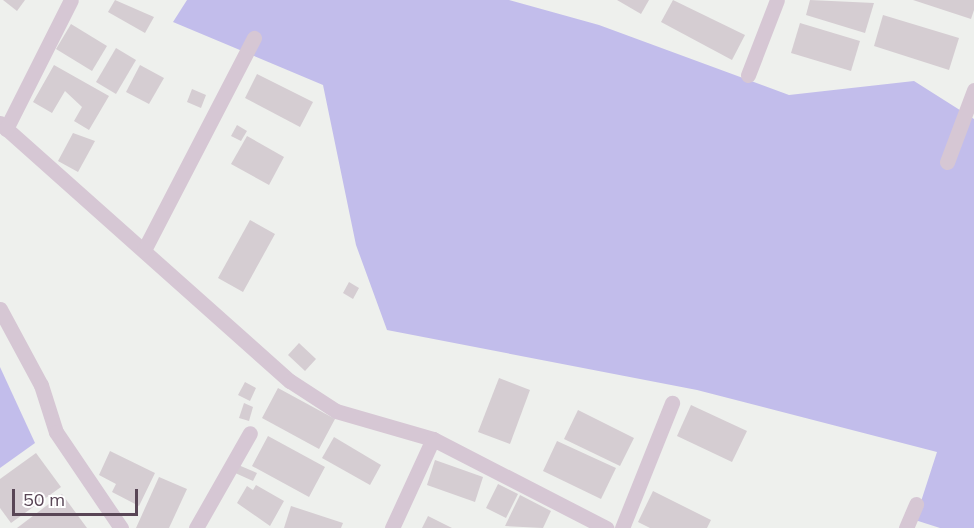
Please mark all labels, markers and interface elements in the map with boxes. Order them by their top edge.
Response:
scale bar [15,477,141,515]
text: 50 m [23,488,65,511]

